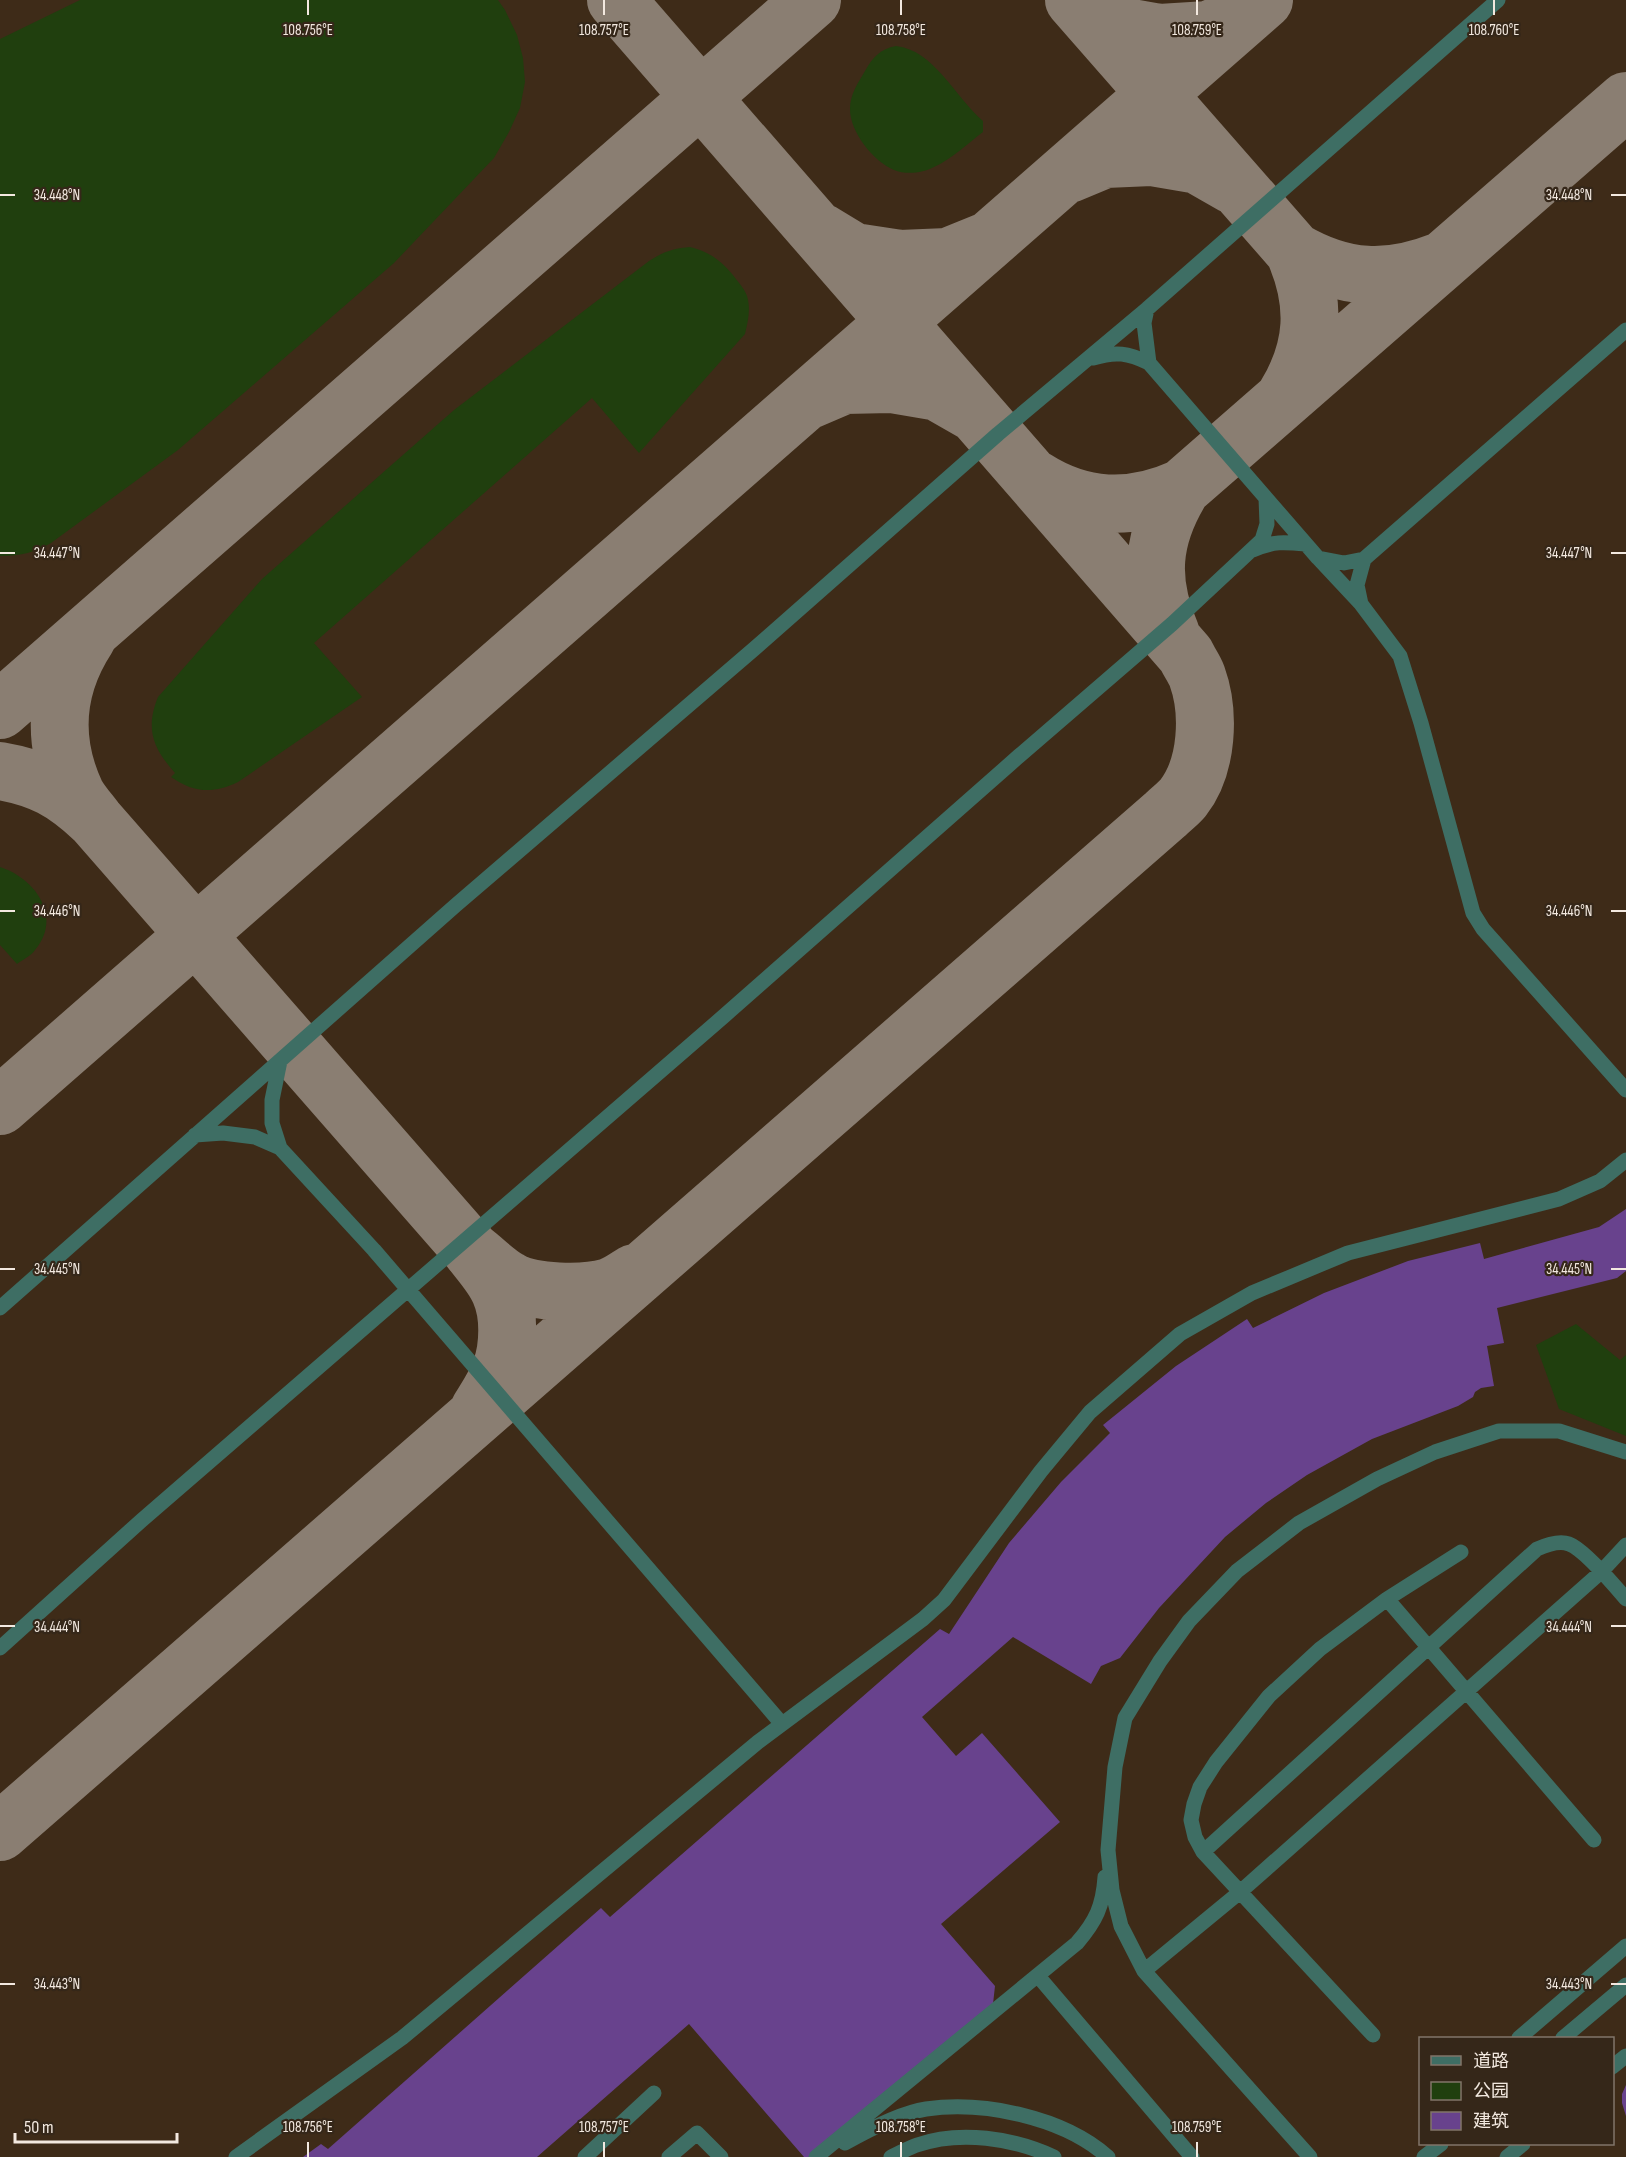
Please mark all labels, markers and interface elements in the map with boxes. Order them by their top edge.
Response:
text: 108.756°E [283,21,333,40]
text: 108.757°E [579,21,629,40]
text: 108.758°E [876,21,926,40]
text: 108.759°E [1172,21,1222,40]
text: 108.760°E [1469,21,1519,40]
text: 34.448°N [34,186,80,205]
text: 34.448°N [1546,186,1592,205]
text: 34.447°N [34,544,80,563]
text: 34.447°N [1546,544,1592,563]
text: 34.446°N [34,902,80,921]
text: 34.446°N [1546,902,1592,921]
text: 34.445°N [34,1260,80,1279]
text: 34.445°N [1546,1260,1592,1279]
text: 34.444°N [34,1618,80,1637]
text: 34.444°N [1546,1618,1592,1637]
text: 34.443°N [34,1975,80,1994]
text: 34.443°N [1546,1975,1592,1994]
legend [1419,2037,1614,2145]
text: 道路 [1473,2051,1509,2072]
text: 公园 [1473,2081,1509,2102]
scale bar [15,2106,177,2144]
text: 建筑 [1473,2111,1509,2132]
text: 50 m [24,2117,54,2138]
text: 108.756°E [283,2118,333,2137]
text: 108.757°E [579,2118,629,2137]
text: 108.758°E [876,2118,926,2137]
text: 108.759°E [1172,2118,1222,2137]

